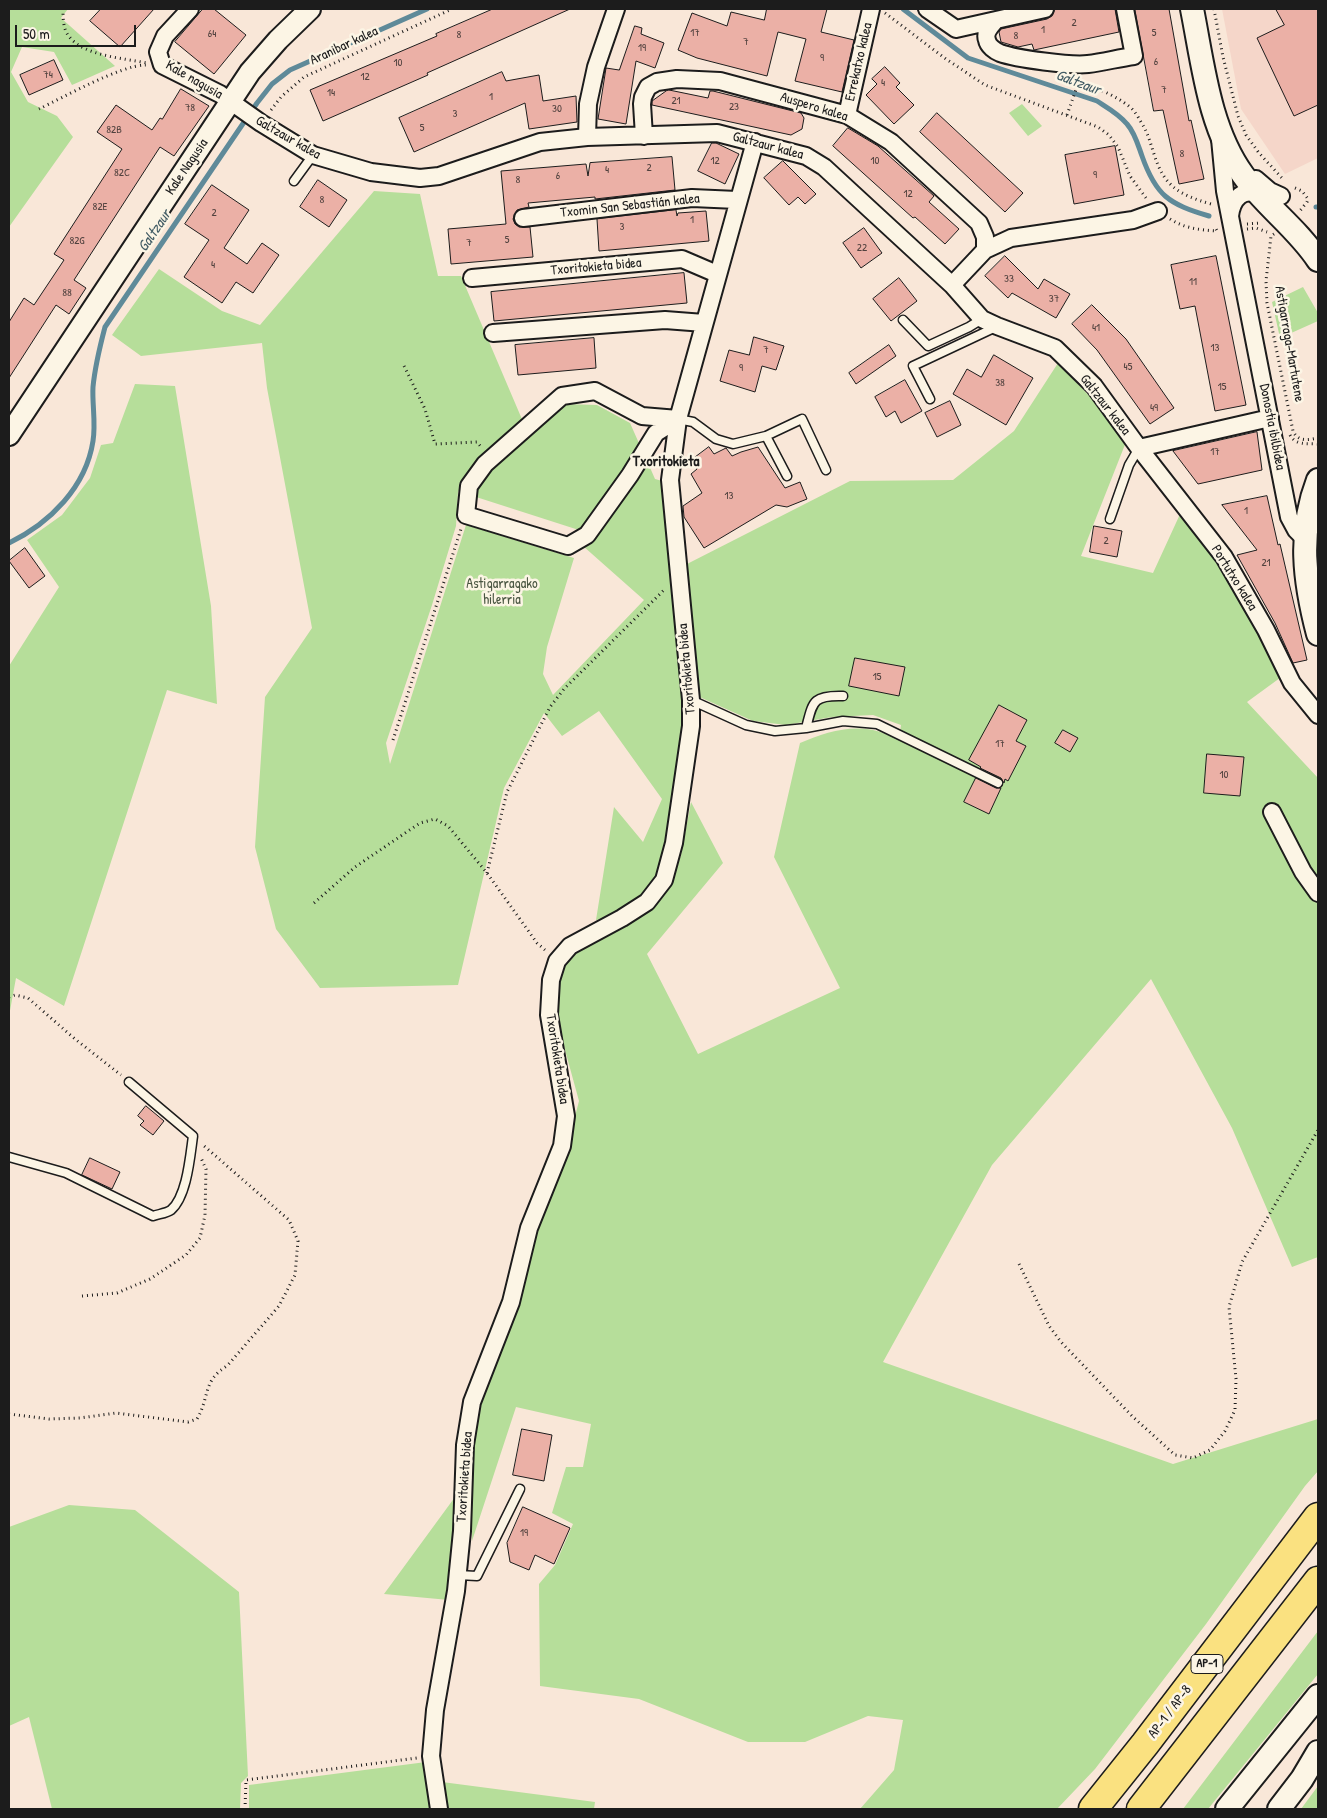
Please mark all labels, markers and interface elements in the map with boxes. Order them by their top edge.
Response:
scale bar [18,15,139,47]
house number: 2 [1071,16,1077,30]
street label: Errekatxo kalea [842,21,876,103]
text: 50 m [23,23,50,44]
street label: Aranibar kalea [307,23,381,69]
house number: 1 [1041,23,1045,37]
house number: 17 [690,26,700,40]
house number: 5 [1152,26,1156,40]
house number: 64 [208,27,216,41]
house number: 8 [457,28,461,42]
house number: 8 [1014,29,1018,43]
house number: 7 [743,35,749,49]
house number: 19 [638,41,646,55]
house number: 9 [820,51,824,65]
house number: 6 [1154,55,1158,69]
house number: 10 [394,56,402,70]
street label: Kale nagusia [163,57,225,103]
water label: Galtzaur [1053,67,1103,99]
house number: 74 [43,68,53,82]
house number: 12 [360,70,370,84]
house number: 4 [881,76,885,90]
house number: 7 [1161,83,1167,97]
house number: 14 [327,86,335,100]
street label: Auspero kalea [778,89,850,125]
house number: 1 [489,90,493,104]
house number: 21 [671,94,681,108]
house number: 23 [729,100,739,114]
house number: 78 [185,101,195,115]
house number: 30 [552,102,562,116]
house number: 3 [453,107,457,121]
street label: Galtzaur kalea [252,113,324,163]
house number: 5 [420,121,424,135]
house number: 82B [106,123,122,137]
street label: Galtzaur kalea [731,129,805,163]
street label: Kale Nagusia [162,136,212,198]
house number: 8 [1180,147,1184,161]
house number: 12 [710,154,720,168]
house number: 10 [871,154,879,168]
house number: 2 [646,161,652,175]
house number: 4 [605,163,609,177]
house number: 82C [114,166,130,180]
house number: 9 [1093,168,1097,182]
house number: 6 [556,169,560,183]
house number: 8 [516,173,520,187]
house number: 12 [903,187,913,201]
street label: Txomin San Sebastián kalea [560,190,700,222]
house number: 8 [320,193,324,207]
house number: 82E [93,200,107,214]
house number: 2 [211,206,217,220]
water label: Galtzaur [135,207,175,255]
house number: 1 [690,213,694,227]
house number: 3 [620,220,624,234]
house number: 5 [505,233,509,247]
house number: 82G [69,234,85,248]
house number: 7 [466,236,472,250]
house number: 22 [857,241,867,255]
street label: Txoritokieta bidea [550,255,642,279]
house number: 4 [211,258,215,272]
house number: 33 [1004,272,1014,286]
house number: 11 [1189,275,1197,289]
street label: Astigarraga-Martutene [1271,285,1307,403]
house number: 88 [62,286,72,300]
house number: 37 [1049,292,1059,306]
house number: 41 [1092,321,1100,335]
house number: 13 [1211,341,1219,355]
house number: 7 [763,343,769,357]
house number: 45 [1124,360,1132,374]
house number: 9 [739,361,743,375]
street label: Galtzaur kalea [1076,371,1134,439]
house number: 38 [995,376,1005,390]
house number: 15 [1218,380,1226,394]
street label: Donostia ibilbidea [1255,382,1289,472]
house number: 49 [1150,401,1158,415]
house number: 17 [1210,445,1220,459]
district label: Txoritokieta [633,453,699,471]
house number: 13 [725,489,733,503]
house number: 1 [1244,504,1248,518]
house number: 2 [1103,534,1109,548]
street label: Portutxo kalea [1207,542,1261,614]
house number: 21 [1261,556,1271,570]
park label: Astigarragako hilerria [466,576,538,608]
street label: Txoritokieta bidea [675,623,699,715]
house number: 15 [873,670,881,684]
house number: 17 [995,737,1005,751]
house number: 10 [1220,768,1228,782]
street label: Txoritokieta bidea [542,1013,572,1105]
street label: Txoritokieta bidea [453,1431,477,1523]
house number: 19 [520,1526,528,1540]
road number: AP-1 [1191,1655,1223,1674]
street label: AP-1 / AP-8 [1145,1682,1195,1742]

